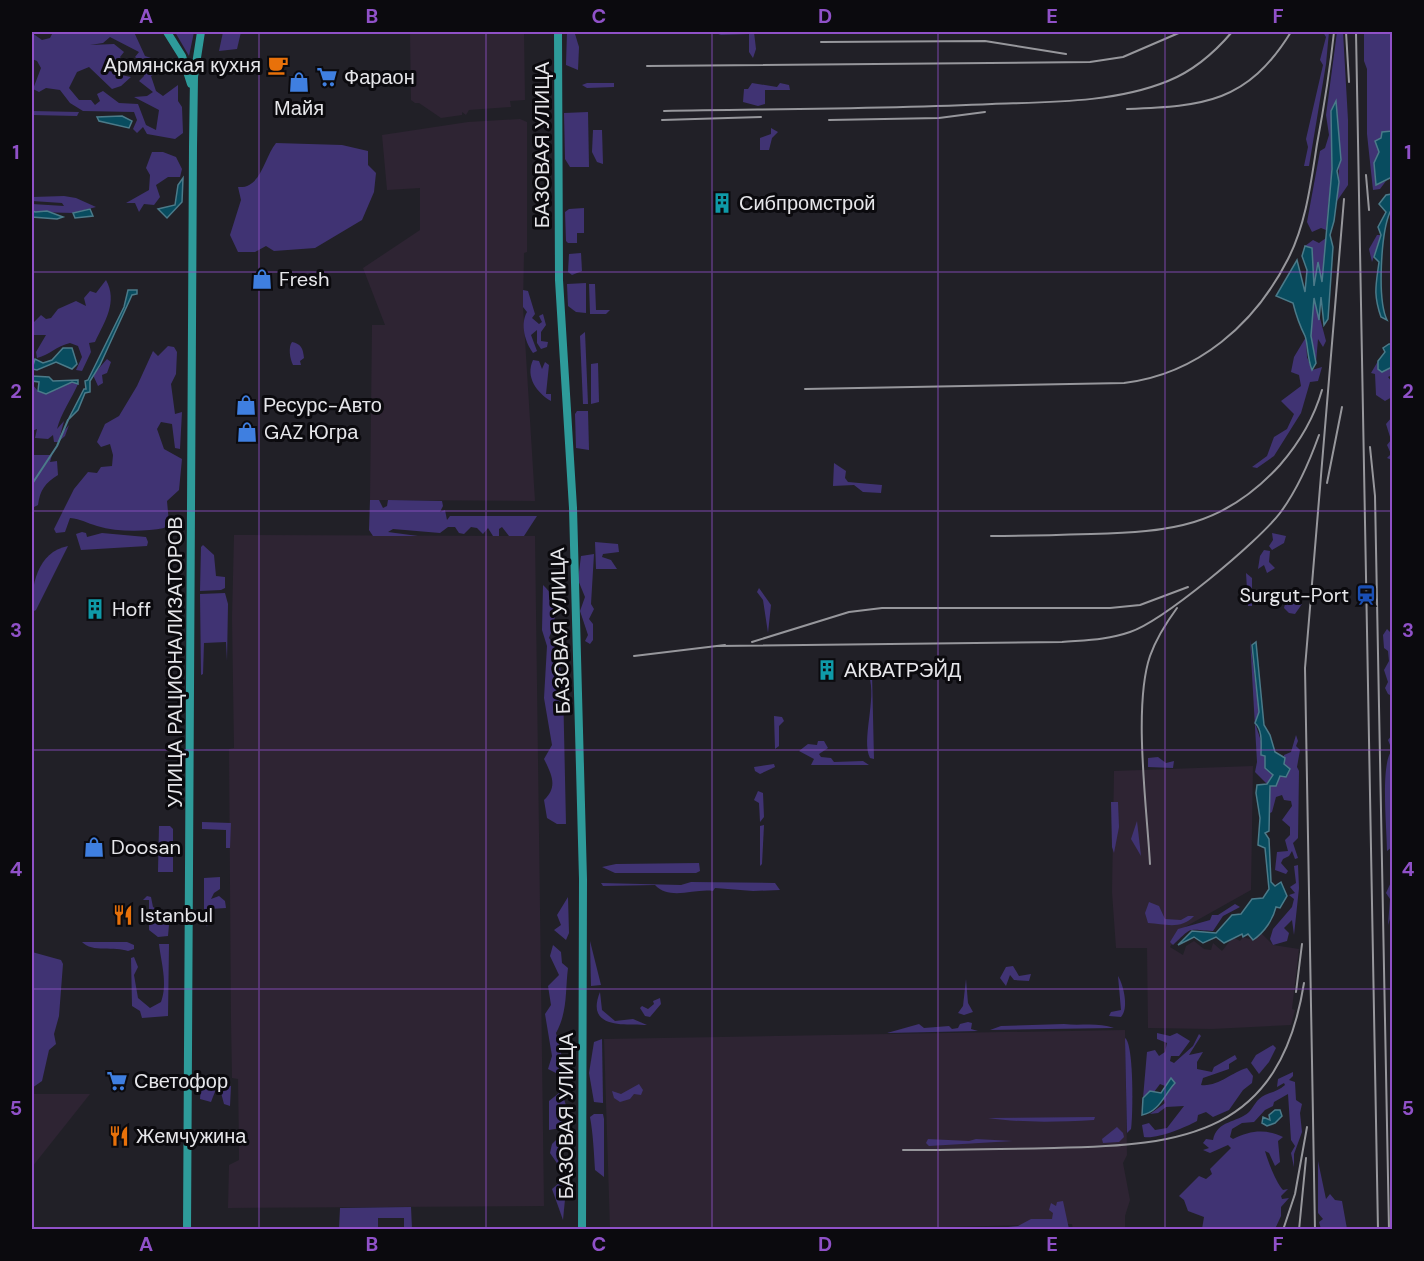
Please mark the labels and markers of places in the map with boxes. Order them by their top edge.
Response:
place label: Армянская кухня [104,52,261,78]
cafe icon: Армянская кухня [266,53,290,77]
place label: Фараон [344,64,415,90]
supermarket icon: Фараон [315,65,339,89]
shop icon: Майя [287,70,311,94]
place label: Майя [274,95,324,121]
place label: Сибпромстрой [739,190,875,216]
building icon: Сибпромстрой [710,191,734,215]
place label: Fresh [279,266,330,292]
shop icon: Fresh [250,267,274,291]
place label: Ресурс-Авто [263,392,382,418]
shop icon: Ресурс-Авто [234,393,258,417]
place label: GAZ Югра [264,419,359,445]
shop icon: GAZ Югра [235,420,259,444]
place label: Surgut-Port [1239,582,1349,608]
station icon: Surgut-Port [1354,583,1378,607]
place label: Hoff [112,596,151,622]
building icon: Hoff [83,597,107,621]
place label: АКВАТРЭЙД [844,657,962,683]
building icon: АКВАТРЭЙД [815,658,839,682]
place label: Doosan [111,834,181,860]
shop icon: Doosan [82,835,106,859]
place label: Istanbul [140,902,213,928]
restaurant icon: Istanbul [111,903,135,927]
place label: Светофор [134,1068,228,1094]
supermarket icon: Светофор [105,1069,129,1093]
place label: Жемчужина [136,1123,247,1149]
restaurant icon: Жемчужина [107,1124,131,1148]

